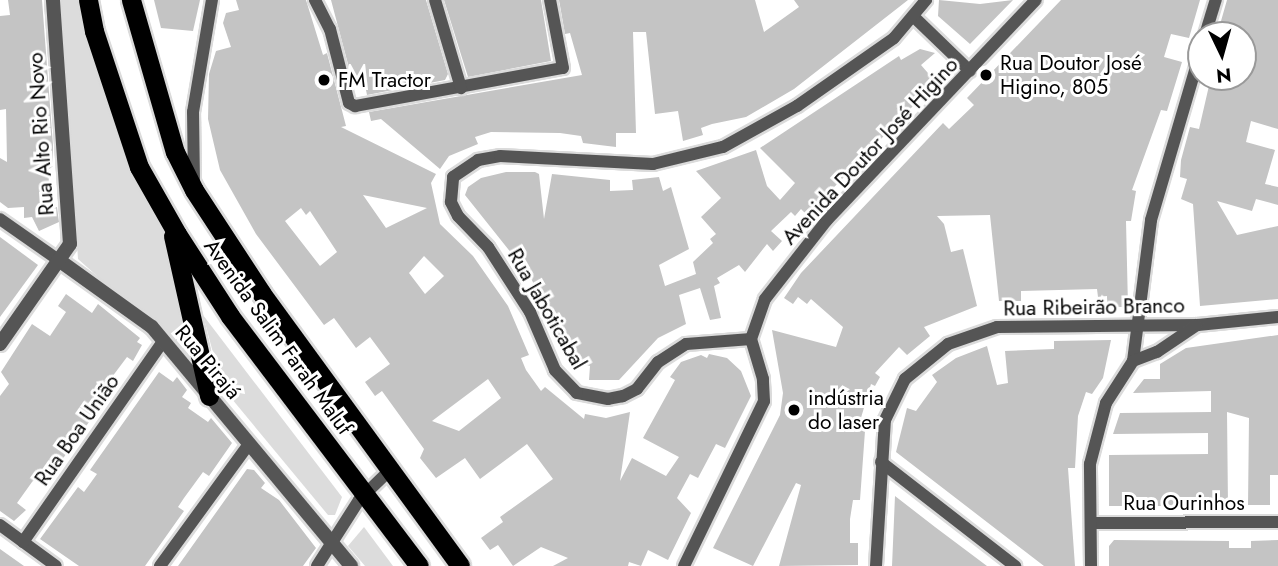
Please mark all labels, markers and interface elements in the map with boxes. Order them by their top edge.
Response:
north arrow [1187,21,1257,91]
place label: Rua Doutor José Higino, 805 [1000,50,1142,100]
street label: Rua Alto Rio Novo [23,52,59,216]
street label: Avenida Doutor José Higino [777,52,963,250]
text: N [1215,61,1232,90]
place label: FM Tractor [338,67,431,93]
marker: Rua Doutor José Higino, 805 [978,67,994,83]
marker: FM Tractor [316,72,332,88]
street label: Avenida Salim Farah Maluf [199,234,357,440]
street label: Rua Jaboticabal [502,244,592,374]
street label: Rua Ribeirão Branco [1003,293,1185,321]
street label: Rua Pirajá [170,320,246,404]
street label: Rua Boa União [29,370,125,490]
place label: indústria do laser [808,385,884,435]
marker: indústria do laser [786,402,802,418]
street label: Rua Ourinhos [1123,490,1245,516]

